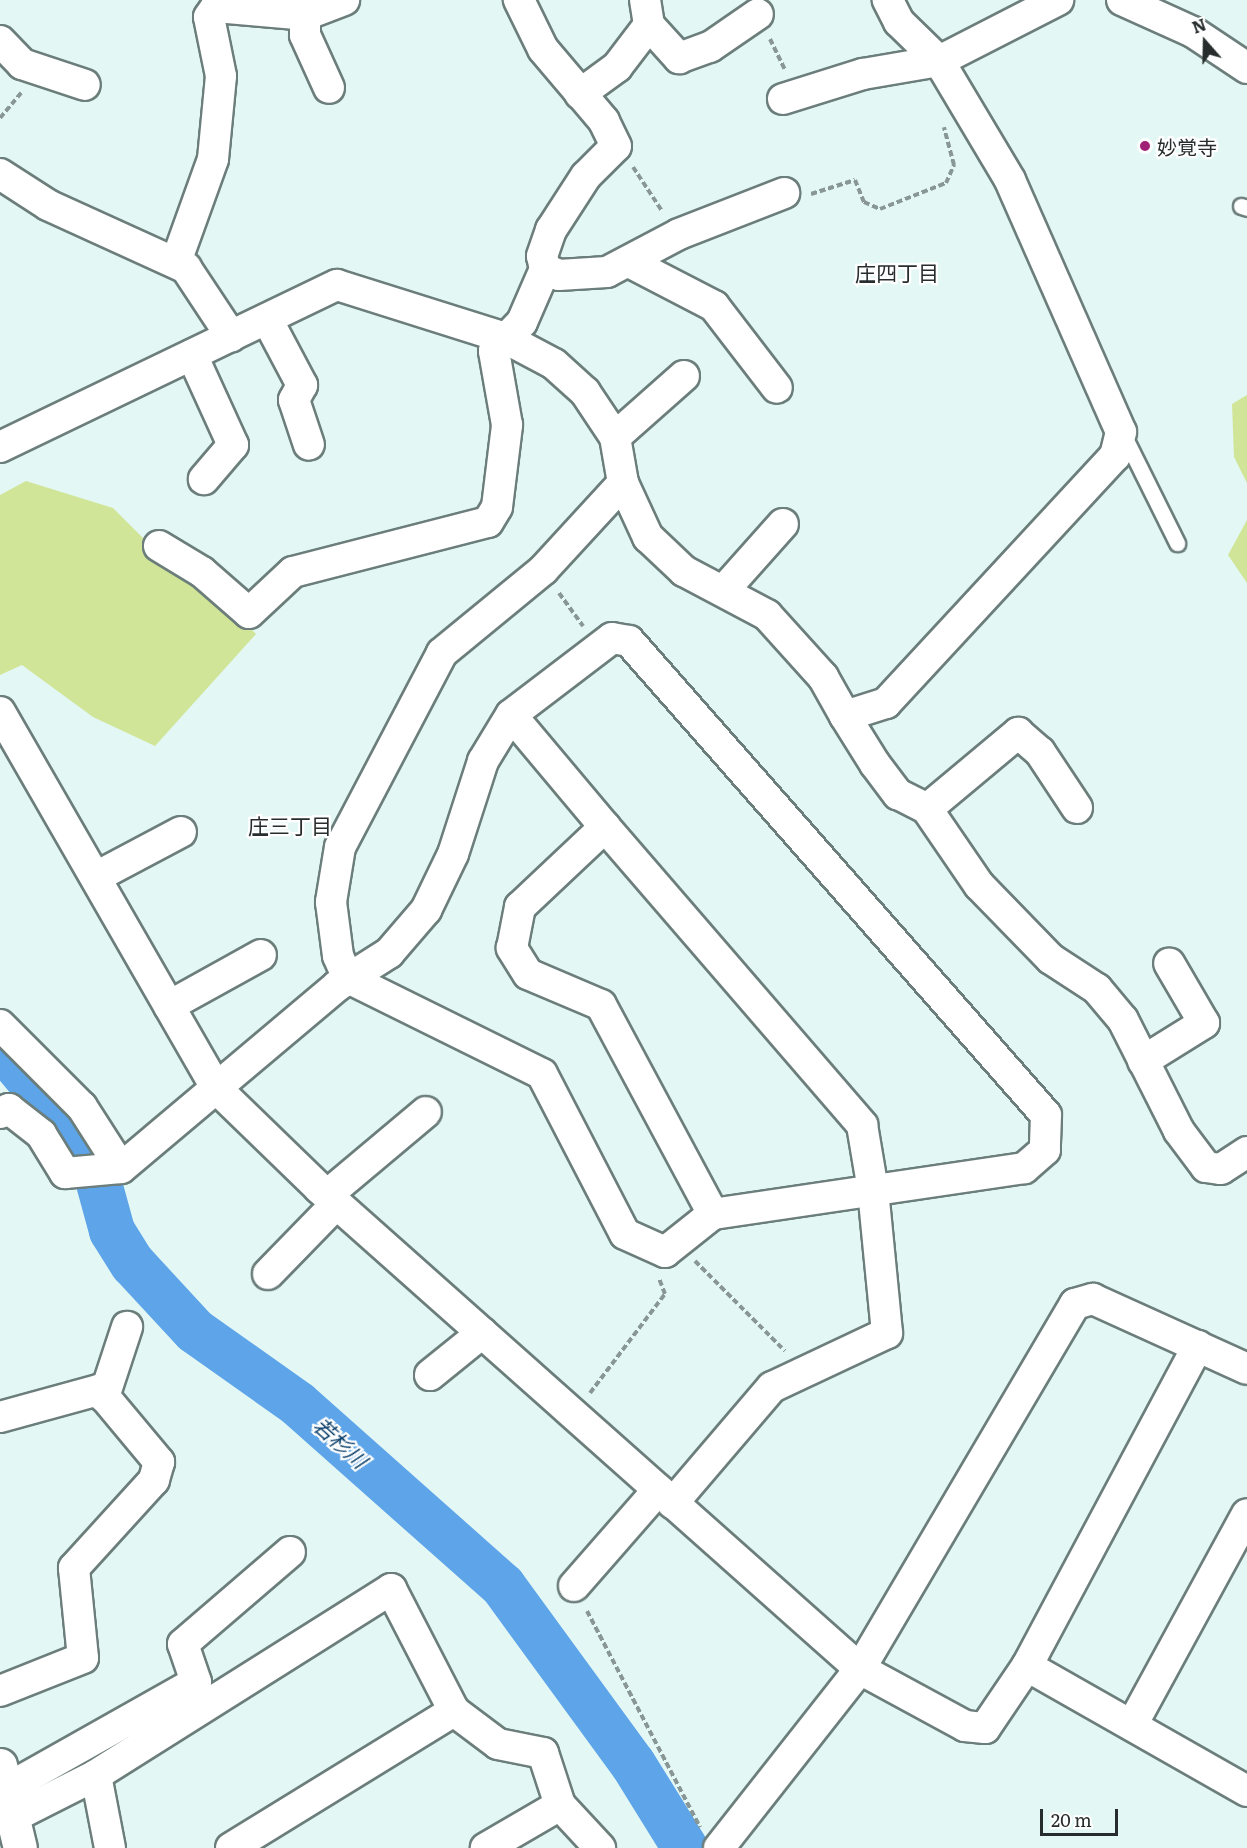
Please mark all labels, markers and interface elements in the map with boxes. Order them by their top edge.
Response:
north arrow [1175,12,1235,72]
text: N [1188,12,1209,39]
place label: 妙覚寺 [1157,134,1217,158]
marker: 妙覚寺 [1138,139,1152,153]
district label: 庄四丁目 [855,259,939,285]
district label: 庄三丁目 [248,812,332,838]
water label: 若杉川 [309,1412,373,1472]
scale bar [1043,1797,1121,1835]
text: 20 m [1051,1806,1092,1833]

